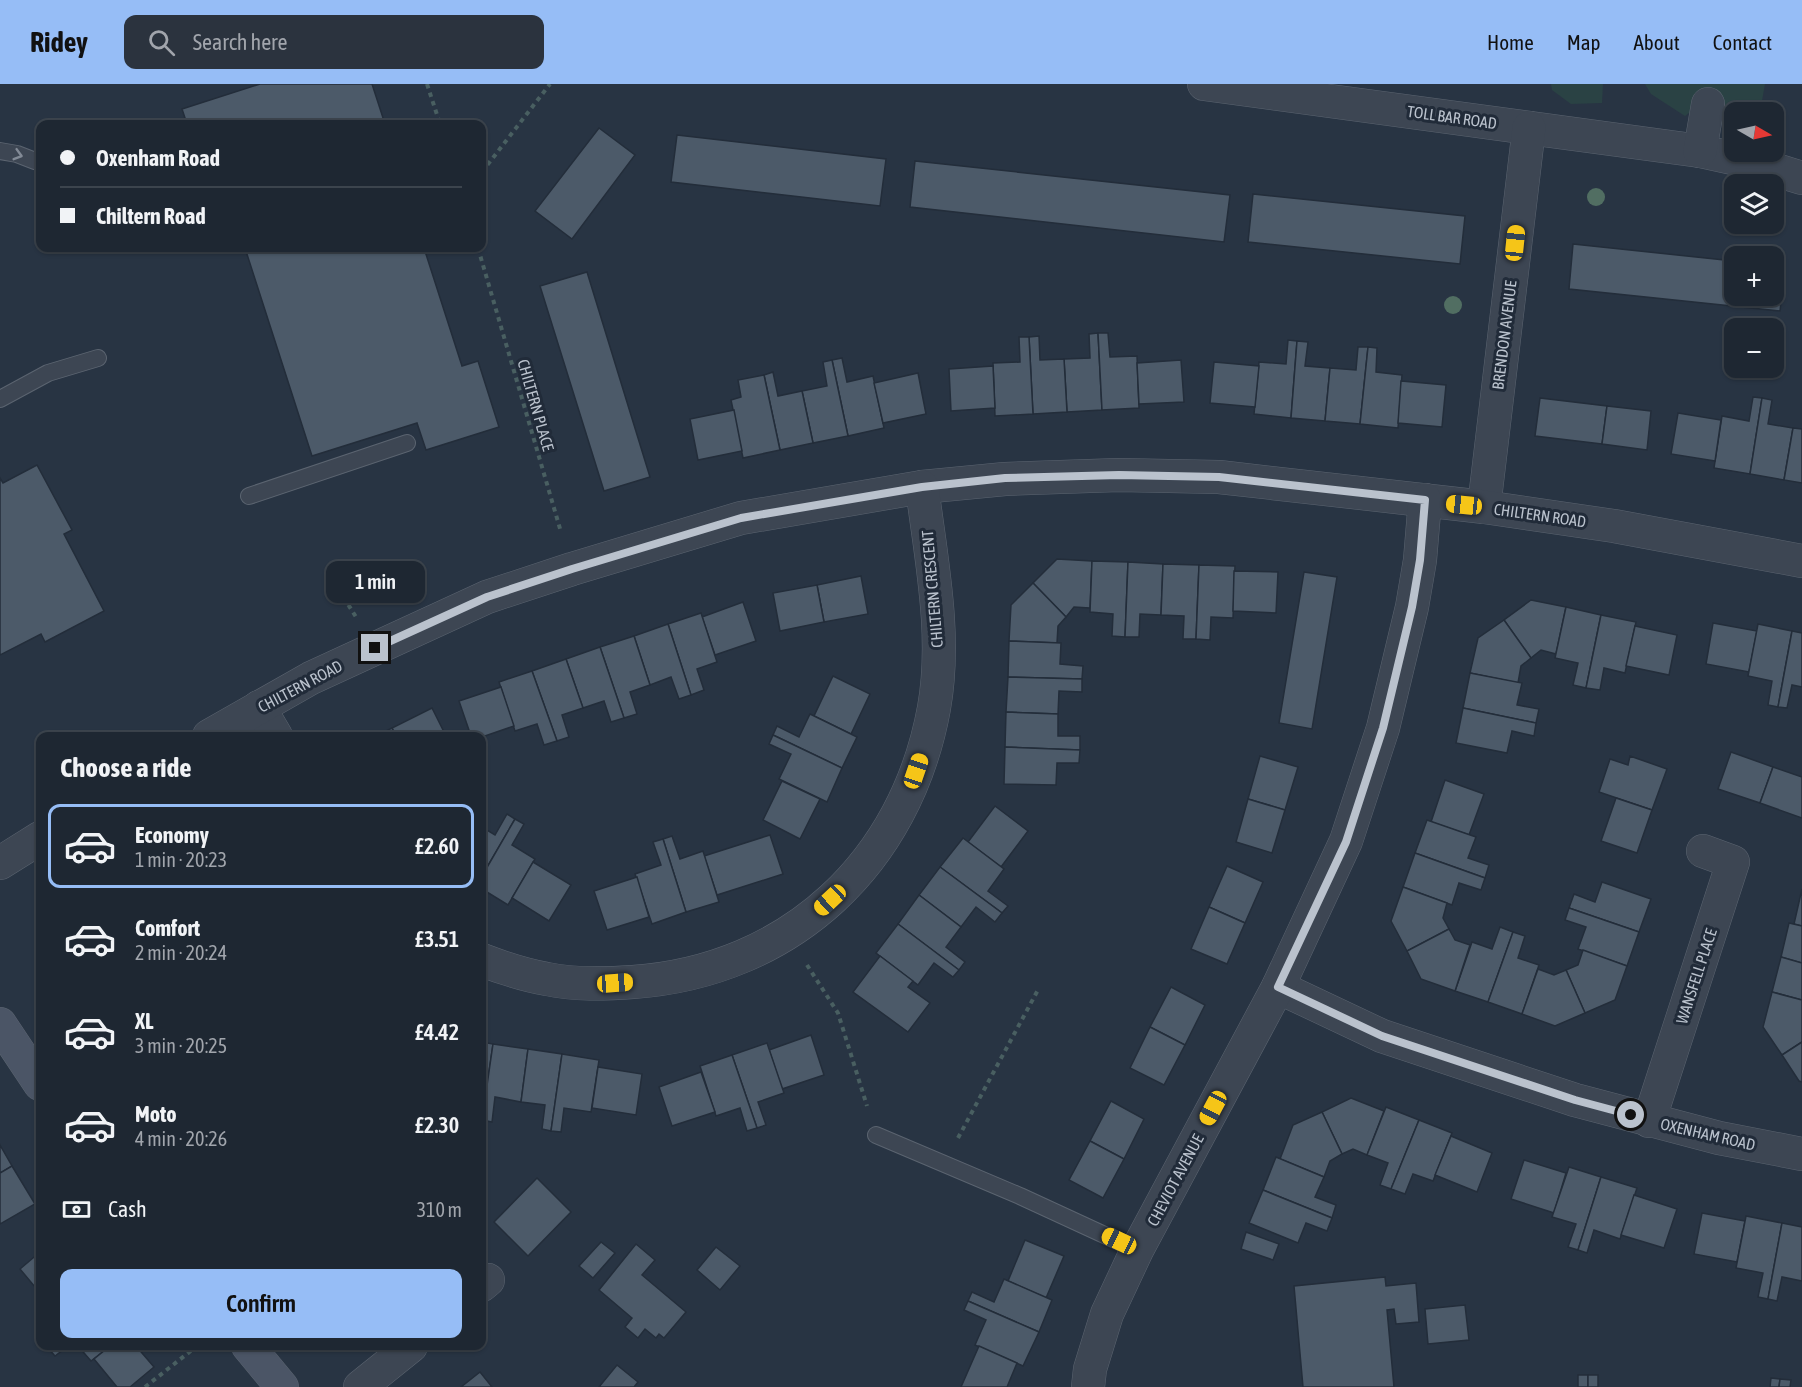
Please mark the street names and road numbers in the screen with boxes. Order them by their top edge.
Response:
street label: TOLL BAR ROAD [1406,102,1498,132]
street label: BRENDON AVENUE [1488,279,1520,391]
street label: CHILTERN PLACE [514,357,558,453]
street label: CHILTERN ROAD [1493,500,1587,530]
street label: CHILTERN CRESCENT [918,529,946,649]
street label: CHILTERN ROAD [255,656,345,716]
street label: WANSFELL PLACE [1672,926,1720,1026]
street label: OXENHAM ROAD [1659,1114,1757,1154]
street label: CHEVIOT AVENUE [1143,1131,1207,1229]

